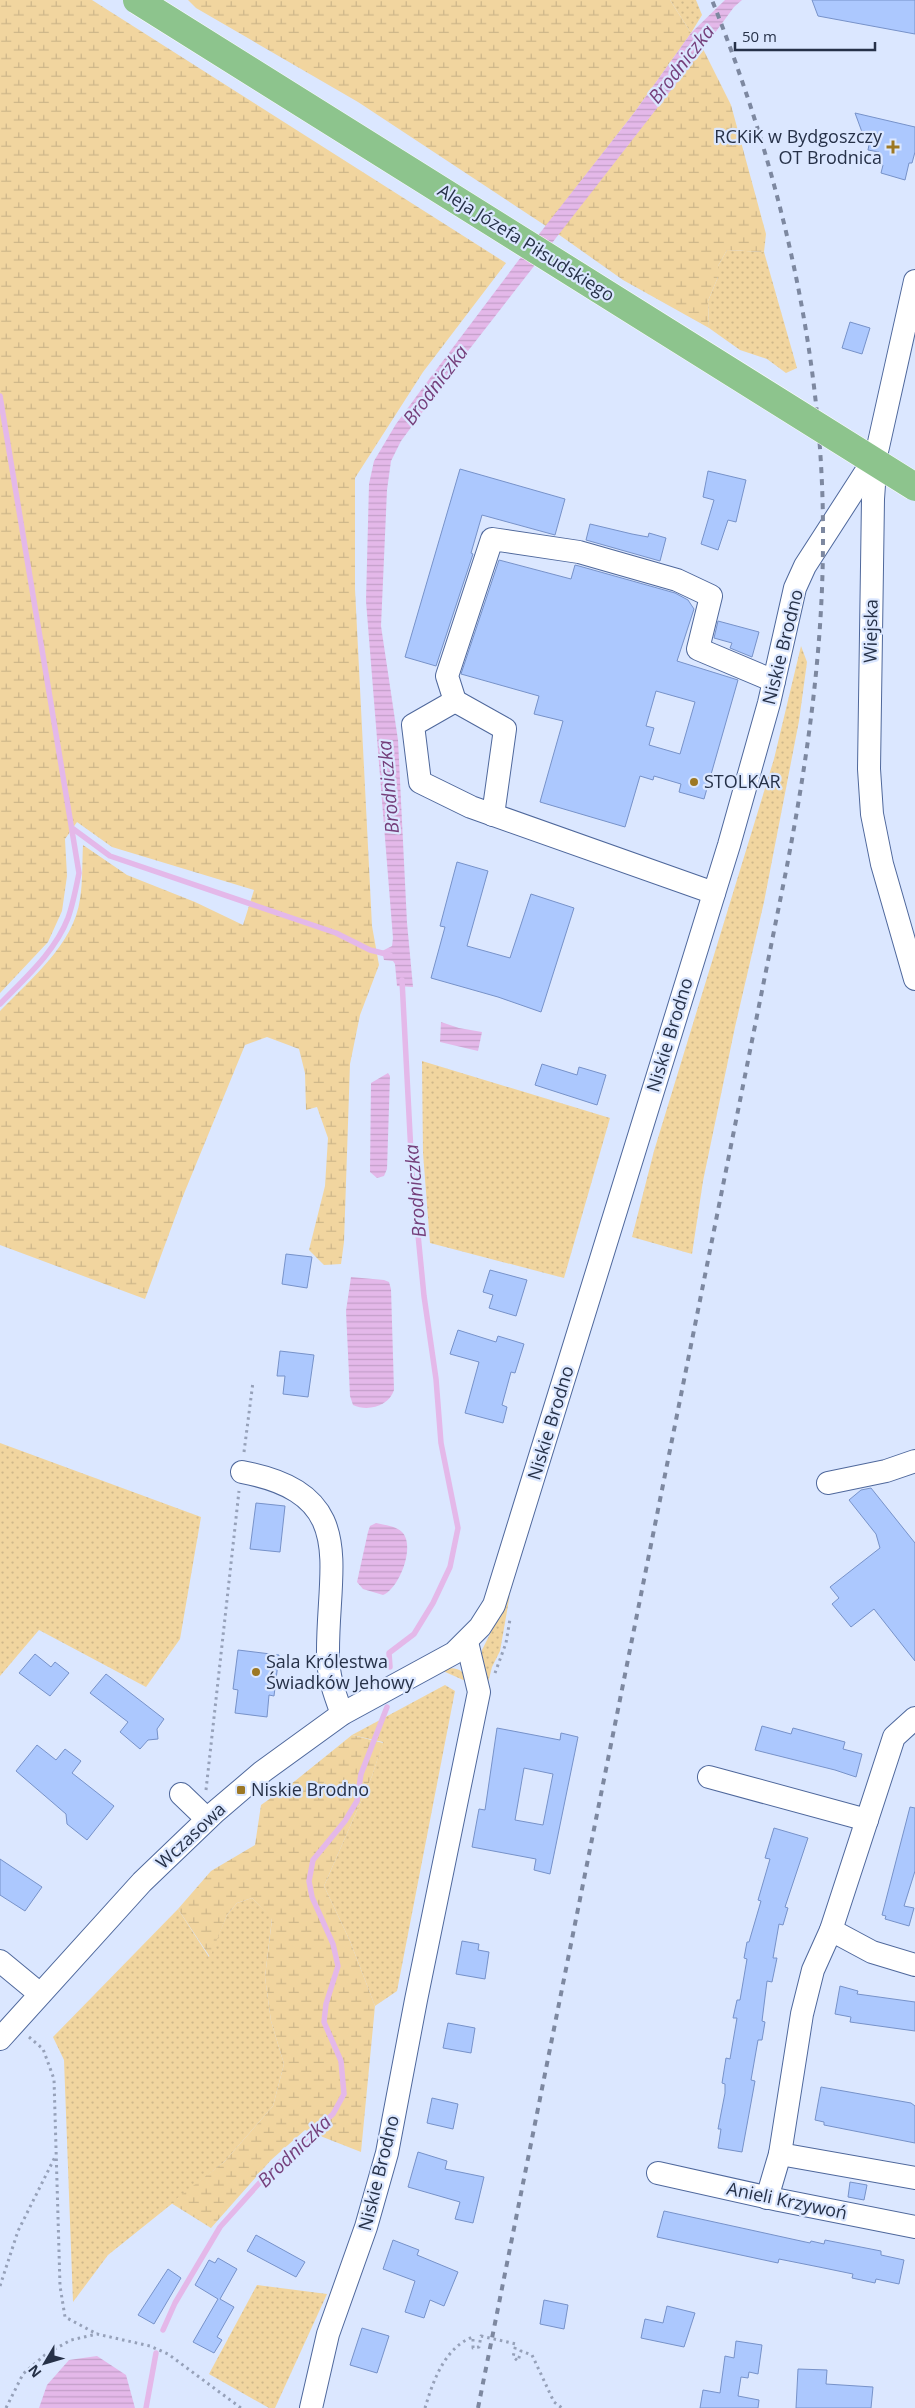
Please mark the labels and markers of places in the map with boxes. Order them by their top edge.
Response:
place label: RCKiK w Bydgoszczy OT Brodnica [714,124,883,169]
marker: RCKiK w Bydgoszczy OT Brodnica [886,140,900,154]
place label: STOLKAR [704,769,781,793]
marker: STOLKAR [688,776,700,788]
place label: Sala Królestwa Świadków Jehowy [266,1649,415,1694]
marker: Sala Królestwa Świadków Jehowy [250,1666,262,1678]
place label: Niskie Brodno [251,1777,369,1801]
marker: Niskie Brodno [235,1784,247,1796]

